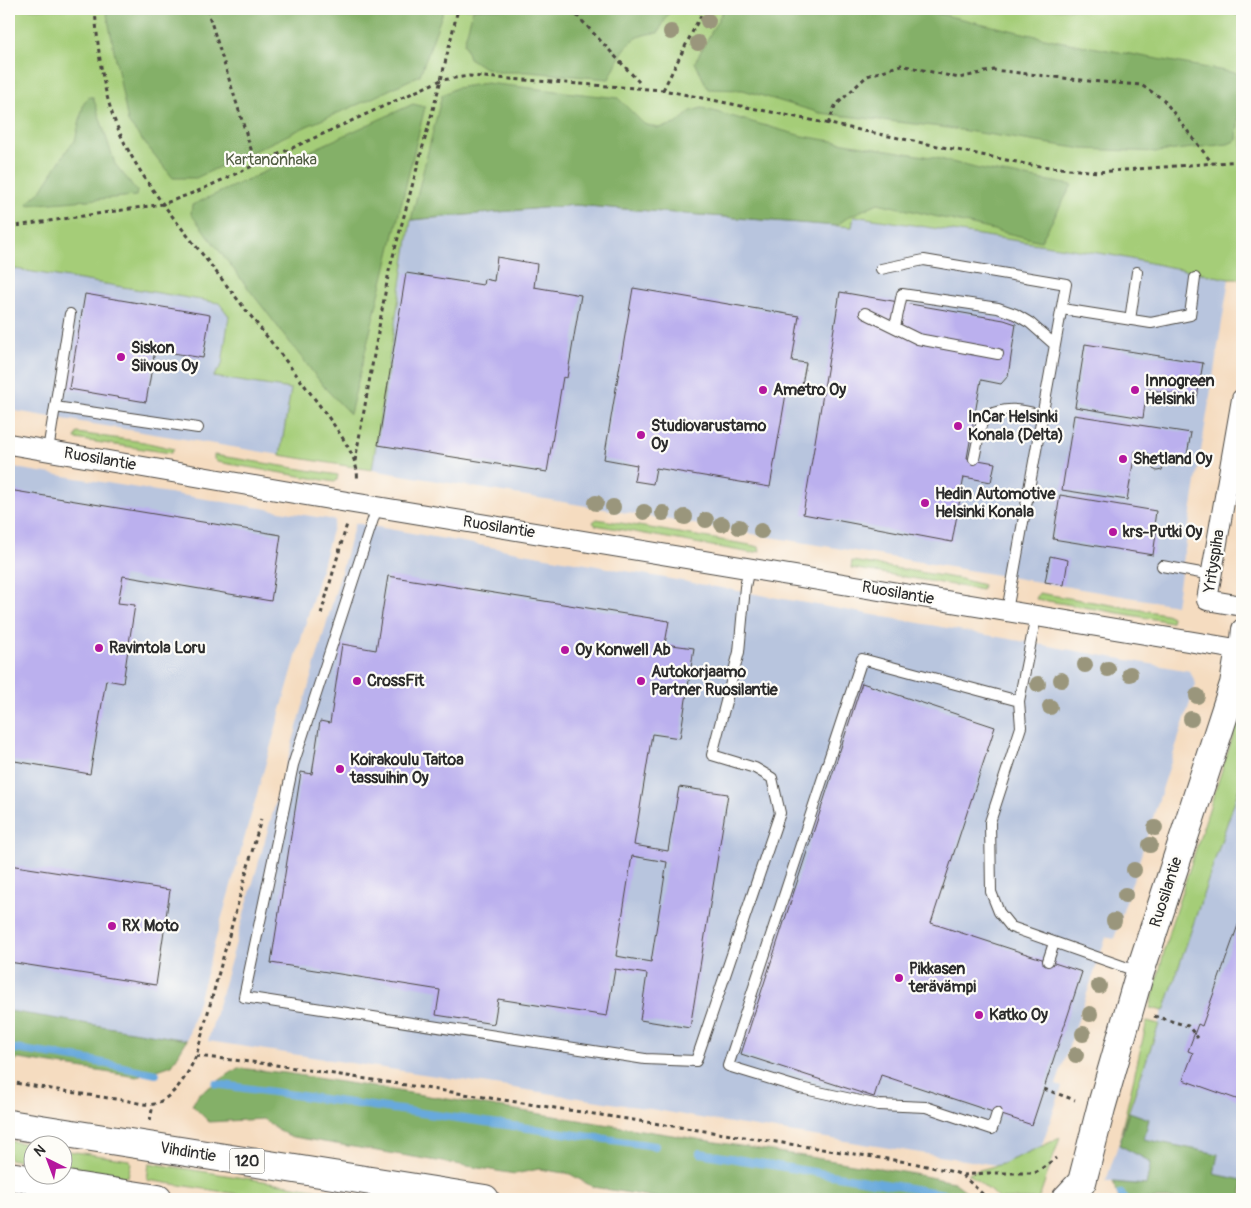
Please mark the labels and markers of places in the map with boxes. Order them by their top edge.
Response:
place label: Siskon Siivous Oy [131,338,198,376]
marker: Siskon Siivous Oy [115,351,127,363]
place label: Innogreen Helsinki [1145,371,1215,409]
place label: Ametro Oy [773,380,846,400]
marker: Ametro Oy [757,384,769,396]
marker: Innogreen Helsinki [1129,384,1141,396]
place label: InCar Helsinki Konala (Delta) [968,407,1064,445]
place label: Studiovarustamo Oy [651,416,767,454]
marker: InCar Helsinki Konala (Delta) [952,420,964,432]
marker: Studiovarustamo Oy [635,429,647,441]
place label: Shetland Oy [1133,449,1212,469]
marker: Shetland Oy [1117,453,1129,465]
place label: Hedin Automotive Helsinki Konala [935,484,1057,522]
marker: Hedin Automotive Helsinki Konala [919,497,931,509]
place label: krs-Putki Oy [1122,522,1203,542]
marker: krs-Putki Oy [1107,526,1119,538]
place label: Ravintola Loru [109,638,206,658]
place label: Oy Konwell Ab [575,640,671,660]
marker: Ravintola Loru [93,642,105,654]
marker: Oy Konwell Ab [559,644,571,656]
place label: Autokorjaamo Partner Ruosilantie [651,662,779,700]
place label: CrossFit [367,671,425,691]
marker: CrossFit [351,675,363,687]
marker: Autokorjaamo Partner Ruosilantie [635,675,647,687]
place label: Koirakoulu Taitoa tassuihin Oy [349,750,464,788]
marker: Koirakoulu Taitoa tassuihin Oy [334,763,346,775]
place label: RX Moto [122,916,179,936]
marker: RX Moto [106,920,118,932]
place label: Pikkasen terävämpi [908,959,976,997]
marker: Pikkasen terävämpi [893,972,905,984]
place label: Katko Oy [989,1005,1048,1025]
marker: Katko Oy [973,1009,985,1021]

